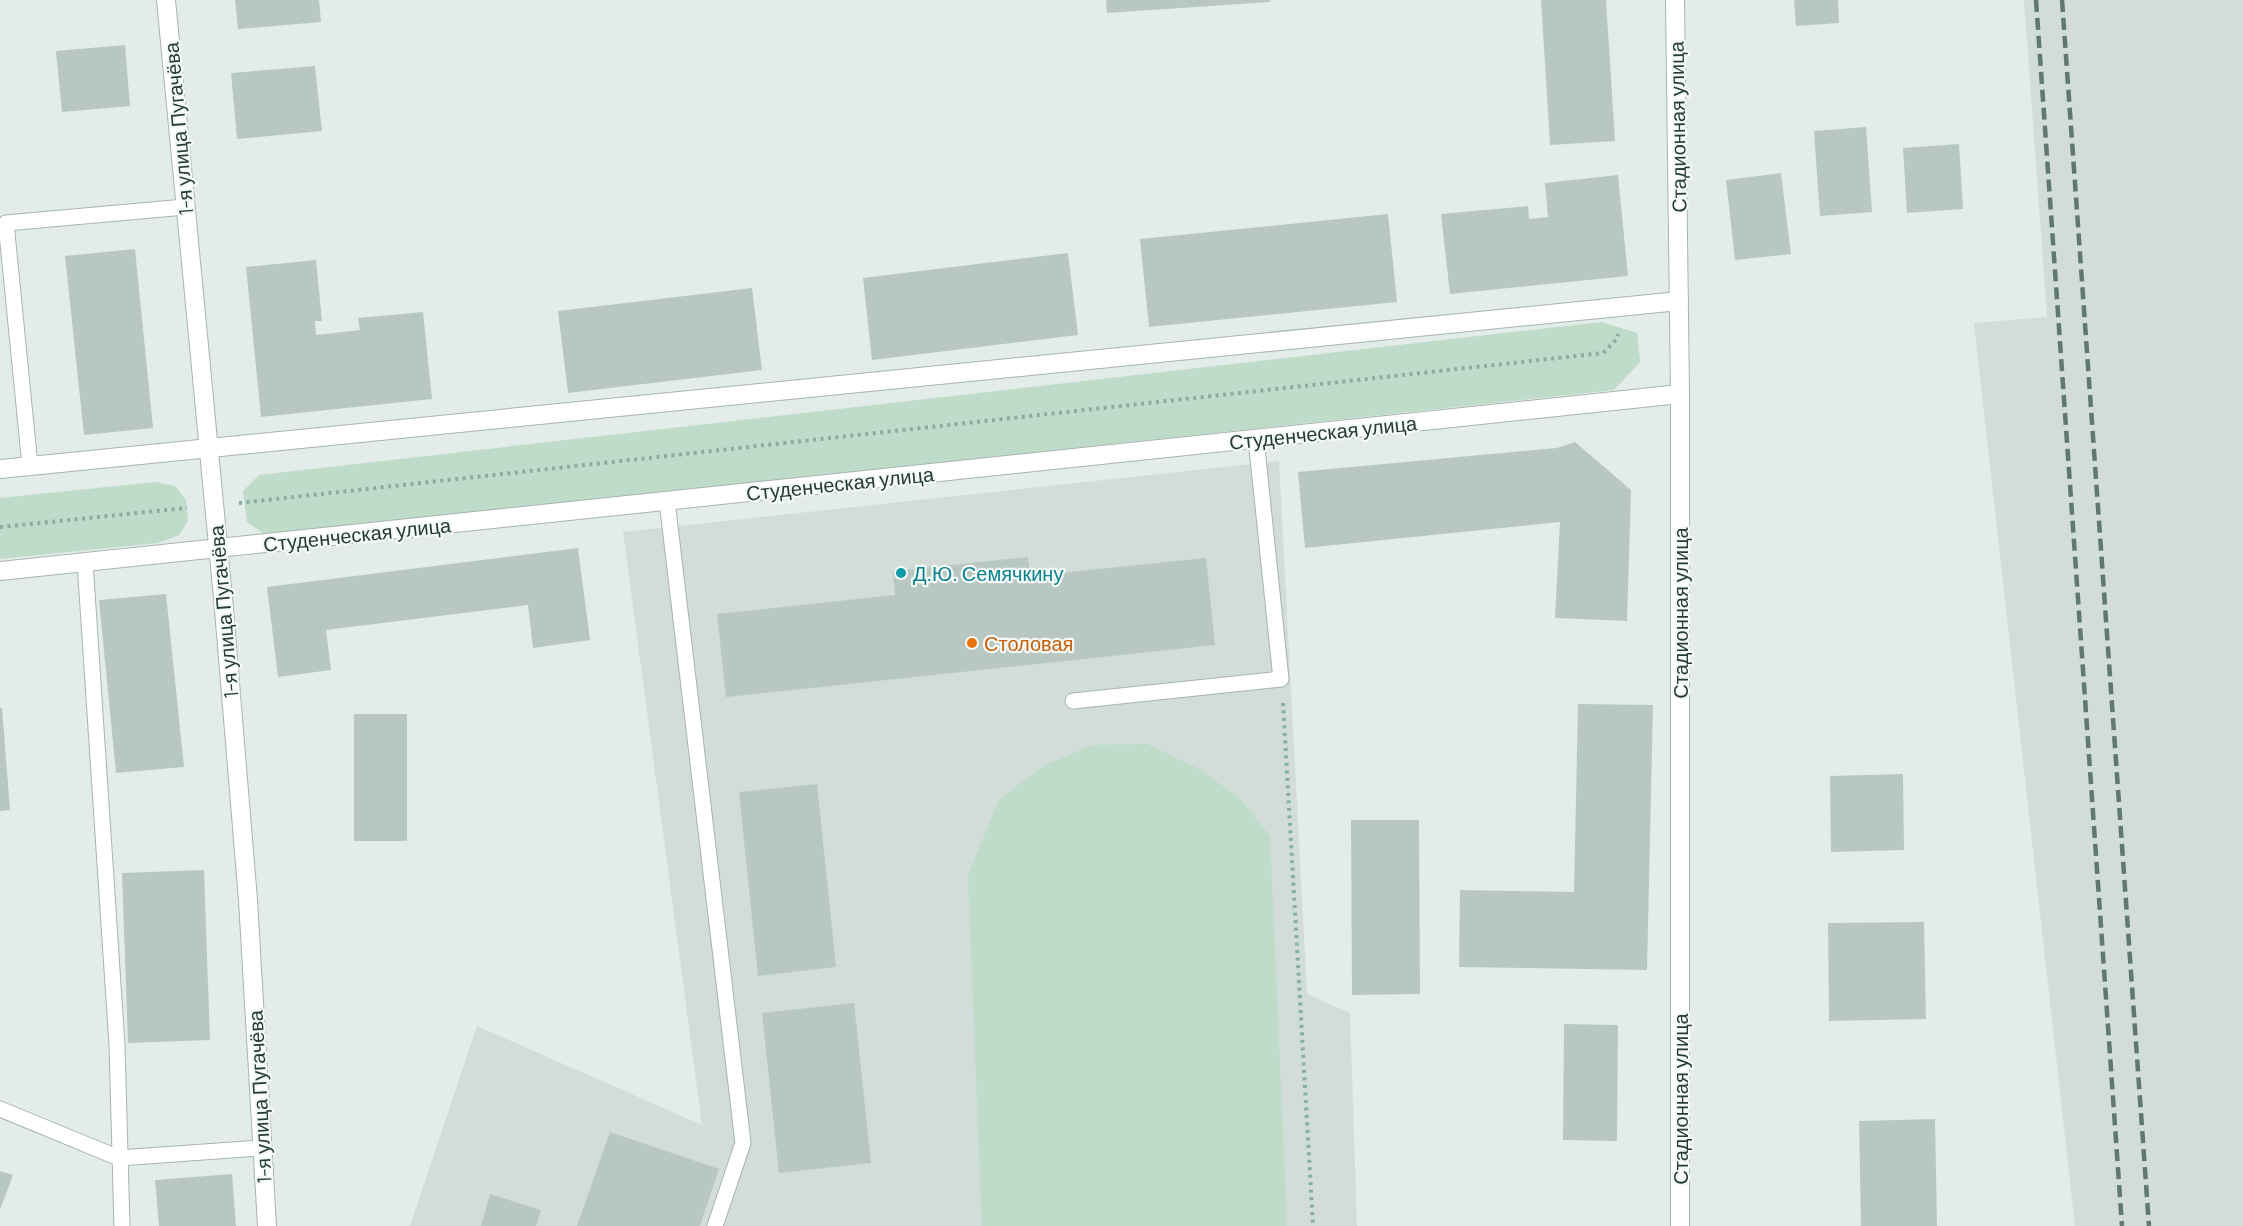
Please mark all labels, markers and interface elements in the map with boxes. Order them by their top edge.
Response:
street label: Стадионная улица [1663,40,1690,213]
street label: 1-я улица Пугачёва [158,41,198,217]
street label: Студенческая улица [1228,410,1419,454]
street label: Студенческая улица [745,461,936,505]
street label: Студенческая улица [262,512,453,556]
street label: 1-я улица Пугачёва [203,524,243,700]
street label: Стадионная улица [1668,526,1692,699]
place label: Д.Ю. Семячкину [913,561,1063,585]
marker: Д.Ю. Семячкину [894,566,908,580]
place label: Столовая [984,631,1073,655]
marker: Столовая [965,636,979,650]
street label: 1-я улица Пугачёва [242,1009,276,1184]
street label: Стадионная улица [1668,1012,1692,1185]

